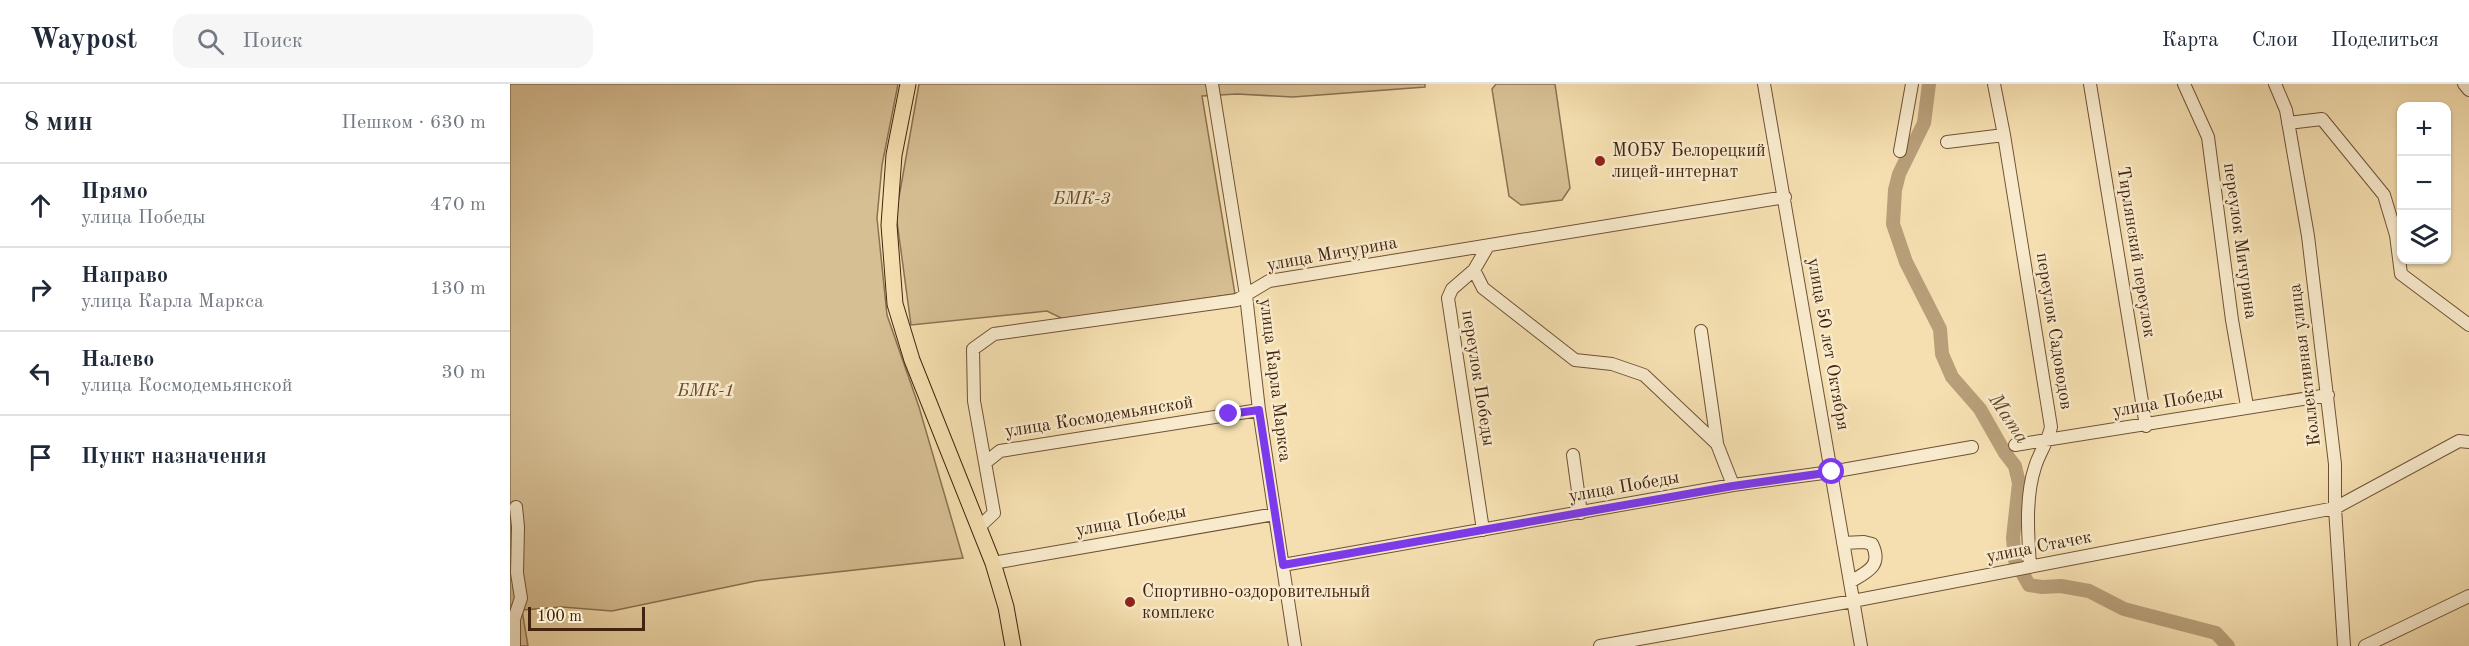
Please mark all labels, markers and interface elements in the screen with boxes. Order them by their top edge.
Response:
search box [173,14,593,68]
icon: search [194,25,227,58]
text: Waypost [30,27,137,55]
text: Поиск [242,30,303,52]
text: Карта [2162,30,2219,51]
text: Слои [2252,30,2298,51]
text: Поделиться [2331,30,2439,51]
map controls [2397,102,2451,264]
button: + [2397,102,2451,156]
text: 8 мин [24,110,93,136]
text: Пешком · 630 m [341,113,486,133]
place label: МОБУ Белорецкий лицей-интернат [1612,142,1766,181]
marker: МОБУ Белорецкий лицей-интернат [1593,154,1607,168]
button: − [2397,156,2451,210]
street label: переулок Мичурина [2220,162,2260,320]
street label: Тирлянский переулок [2114,165,2158,339]
text: Прямо [81,181,148,203]
icon: ahead [24,189,57,222]
park label: БМК-3 [1052,190,1111,208]
text: 470 m [430,195,486,215]
text: улица Победы [81,208,206,228]
button: layers [2397,210,2451,264]
street label: улица Мичурина [1265,234,1399,274]
street label: переулок Садоводов [2033,251,2075,411]
street label: улица 50 лет Октября [1804,256,1852,432]
text: Направо [81,265,168,287]
icon: right [24,273,57,306]
text: 130 m [430,279,486,299]
street label: Коллективная улица [2286,283,2324,447]
text: улица Карла Маркса [81,292,264,312]
street label: улица Карла Маркса [1256,297,1294,463]
street label: переулок Победы [1458,309,1498,447]
text: Налево [81,349,154,371]
icon: left [24,357,57,390]
text: 30 m [441,363,486,383]
text: улица Космодемьянской [81,376,292,396]
park label: БМК-1 [676,382,735,400]
street label: улица Победы [2111,383,2225,421]
water label: Мата [1984,390,2032,448]
street label: улица Космодемьянской [1004,393,1194,441]
route end [1215,400,1241,426]
icon: arrive [24,441,57,474]
text: Пункт назначения [81,446,267,468]
route start [1818,458,1844,484]
street label: улица Победы [1567,468,1681,506]
street label: улица Победы [1074,502,1188,540]
street label: улица Стачек [1985,528,2093,566]
place label: Спортивно-оздоровительный комплекс [1142,583,1370,622]
marker: Спортивно-оздоровительный комплекс [1123,595,1137,609]
scale bar [528,604,645,632]
text: 100 m [537,609,582,625]

